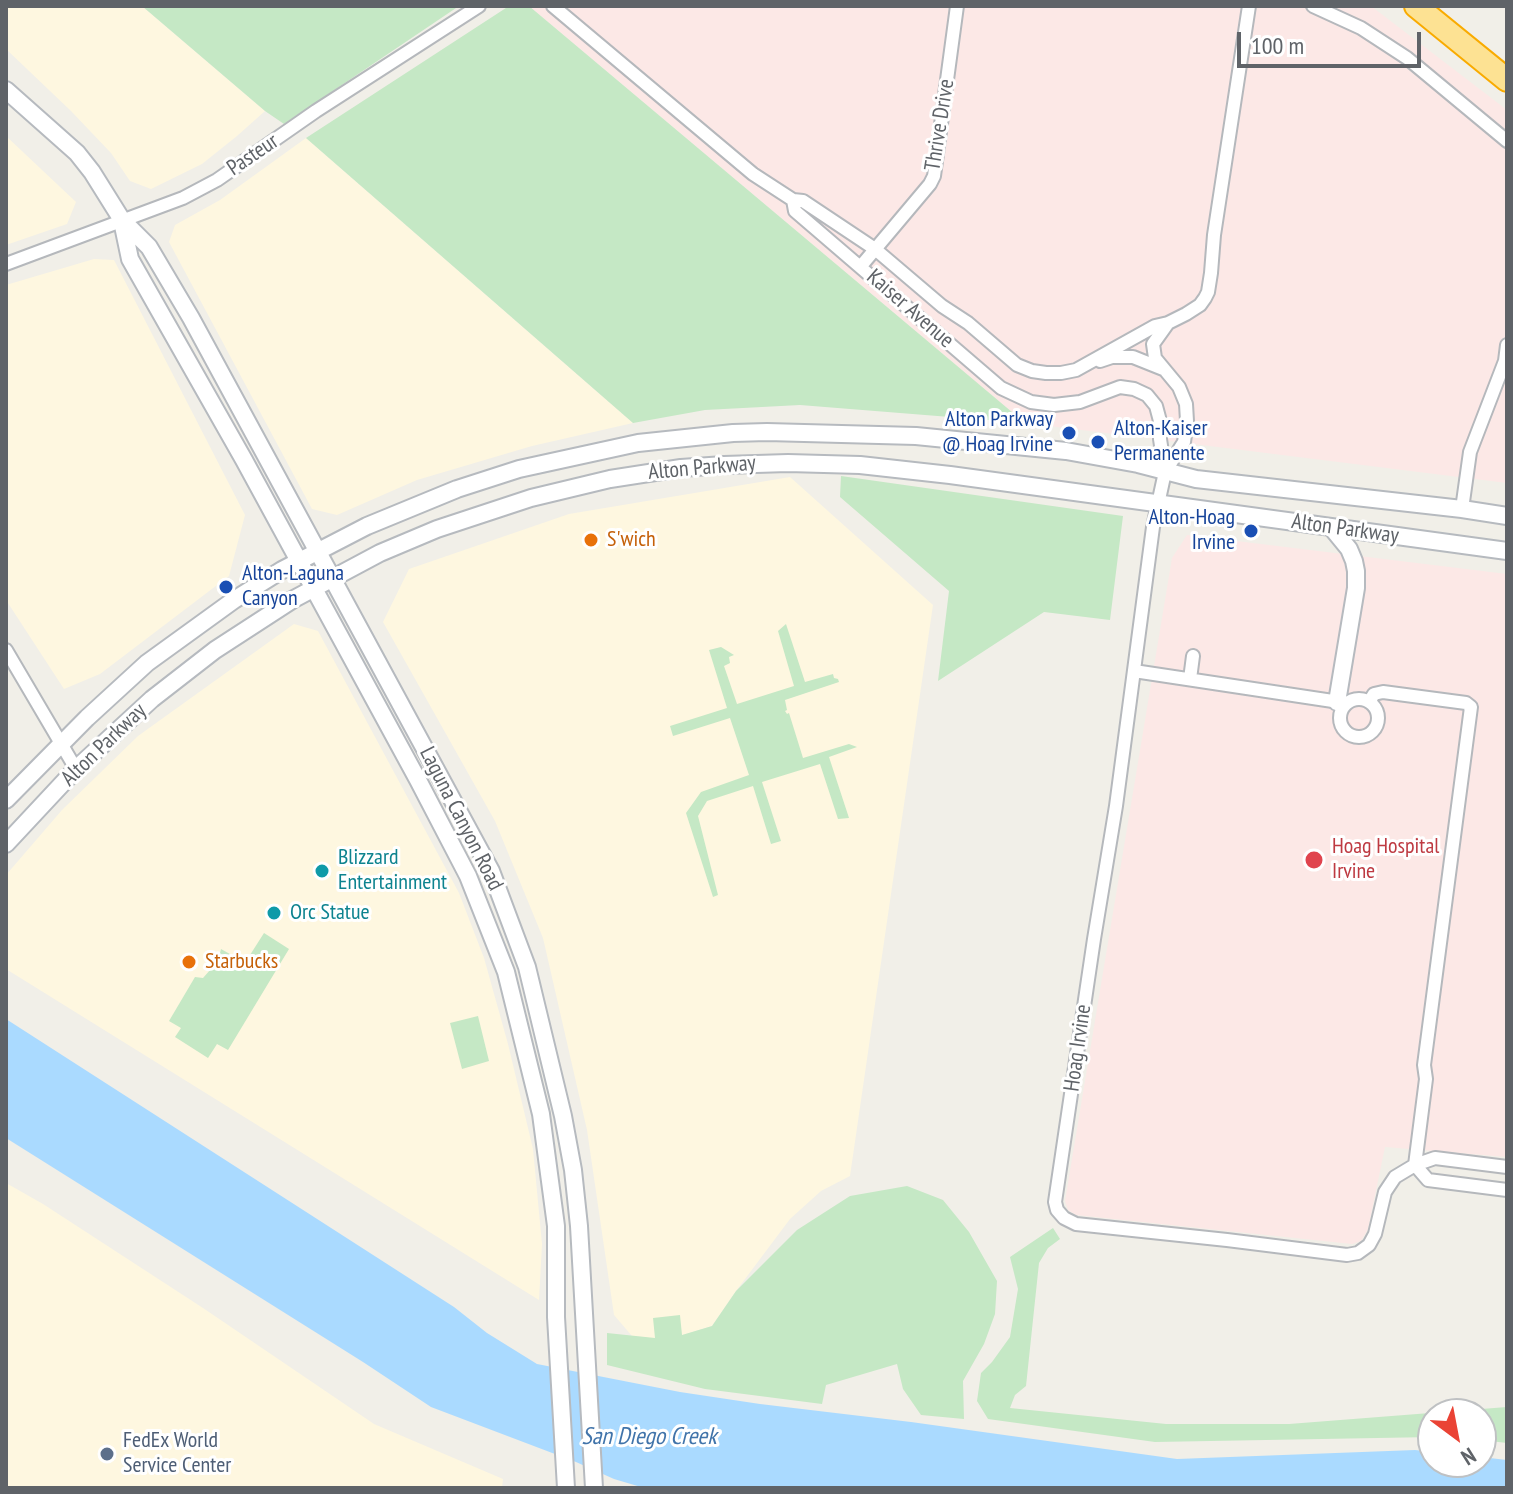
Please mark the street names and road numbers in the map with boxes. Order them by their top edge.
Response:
street label: Thrive Drive [920,77,960,173]
street label: Pasteur [222,128,284,182]
street label: Kaiser Avenue [861,264,959,354]
street label: Alton Parkway [647,450,757,486]
street label: Alton Parkway [1290,508,1400,550]
street label: Alton Parkway [56,698,152,792]
street label: Laguna Canyon Road [413,743,509,895]
street label: Hoag Irvine [1059,1003,1097,1093]

